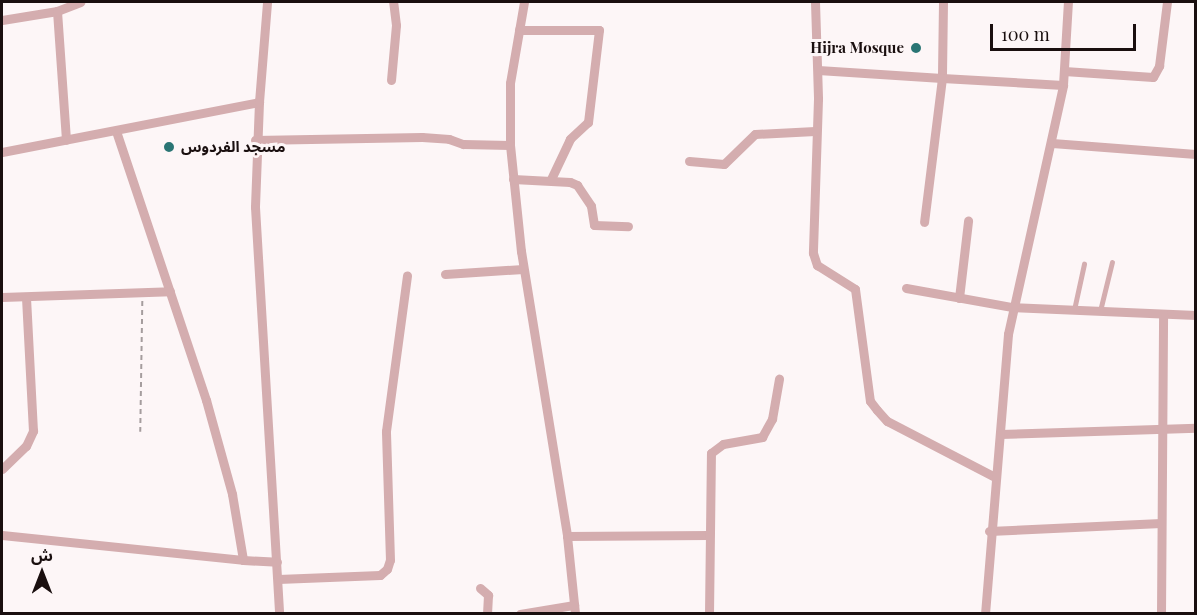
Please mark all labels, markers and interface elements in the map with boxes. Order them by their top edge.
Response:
scale bar [993,12,1138,50]
text: 100 m [1001,22,1050,46]
place label: Hijra Mosque [810,39,904,57]
marker: Hijra Mosque [909,41,923,55]
place label: مسجد الفردوس [181,138,285,156]
marker: مسجد الفردوس [162,140,176,154]
north arrow [12,543,72,603]
text: ش [31,544,53,565]

